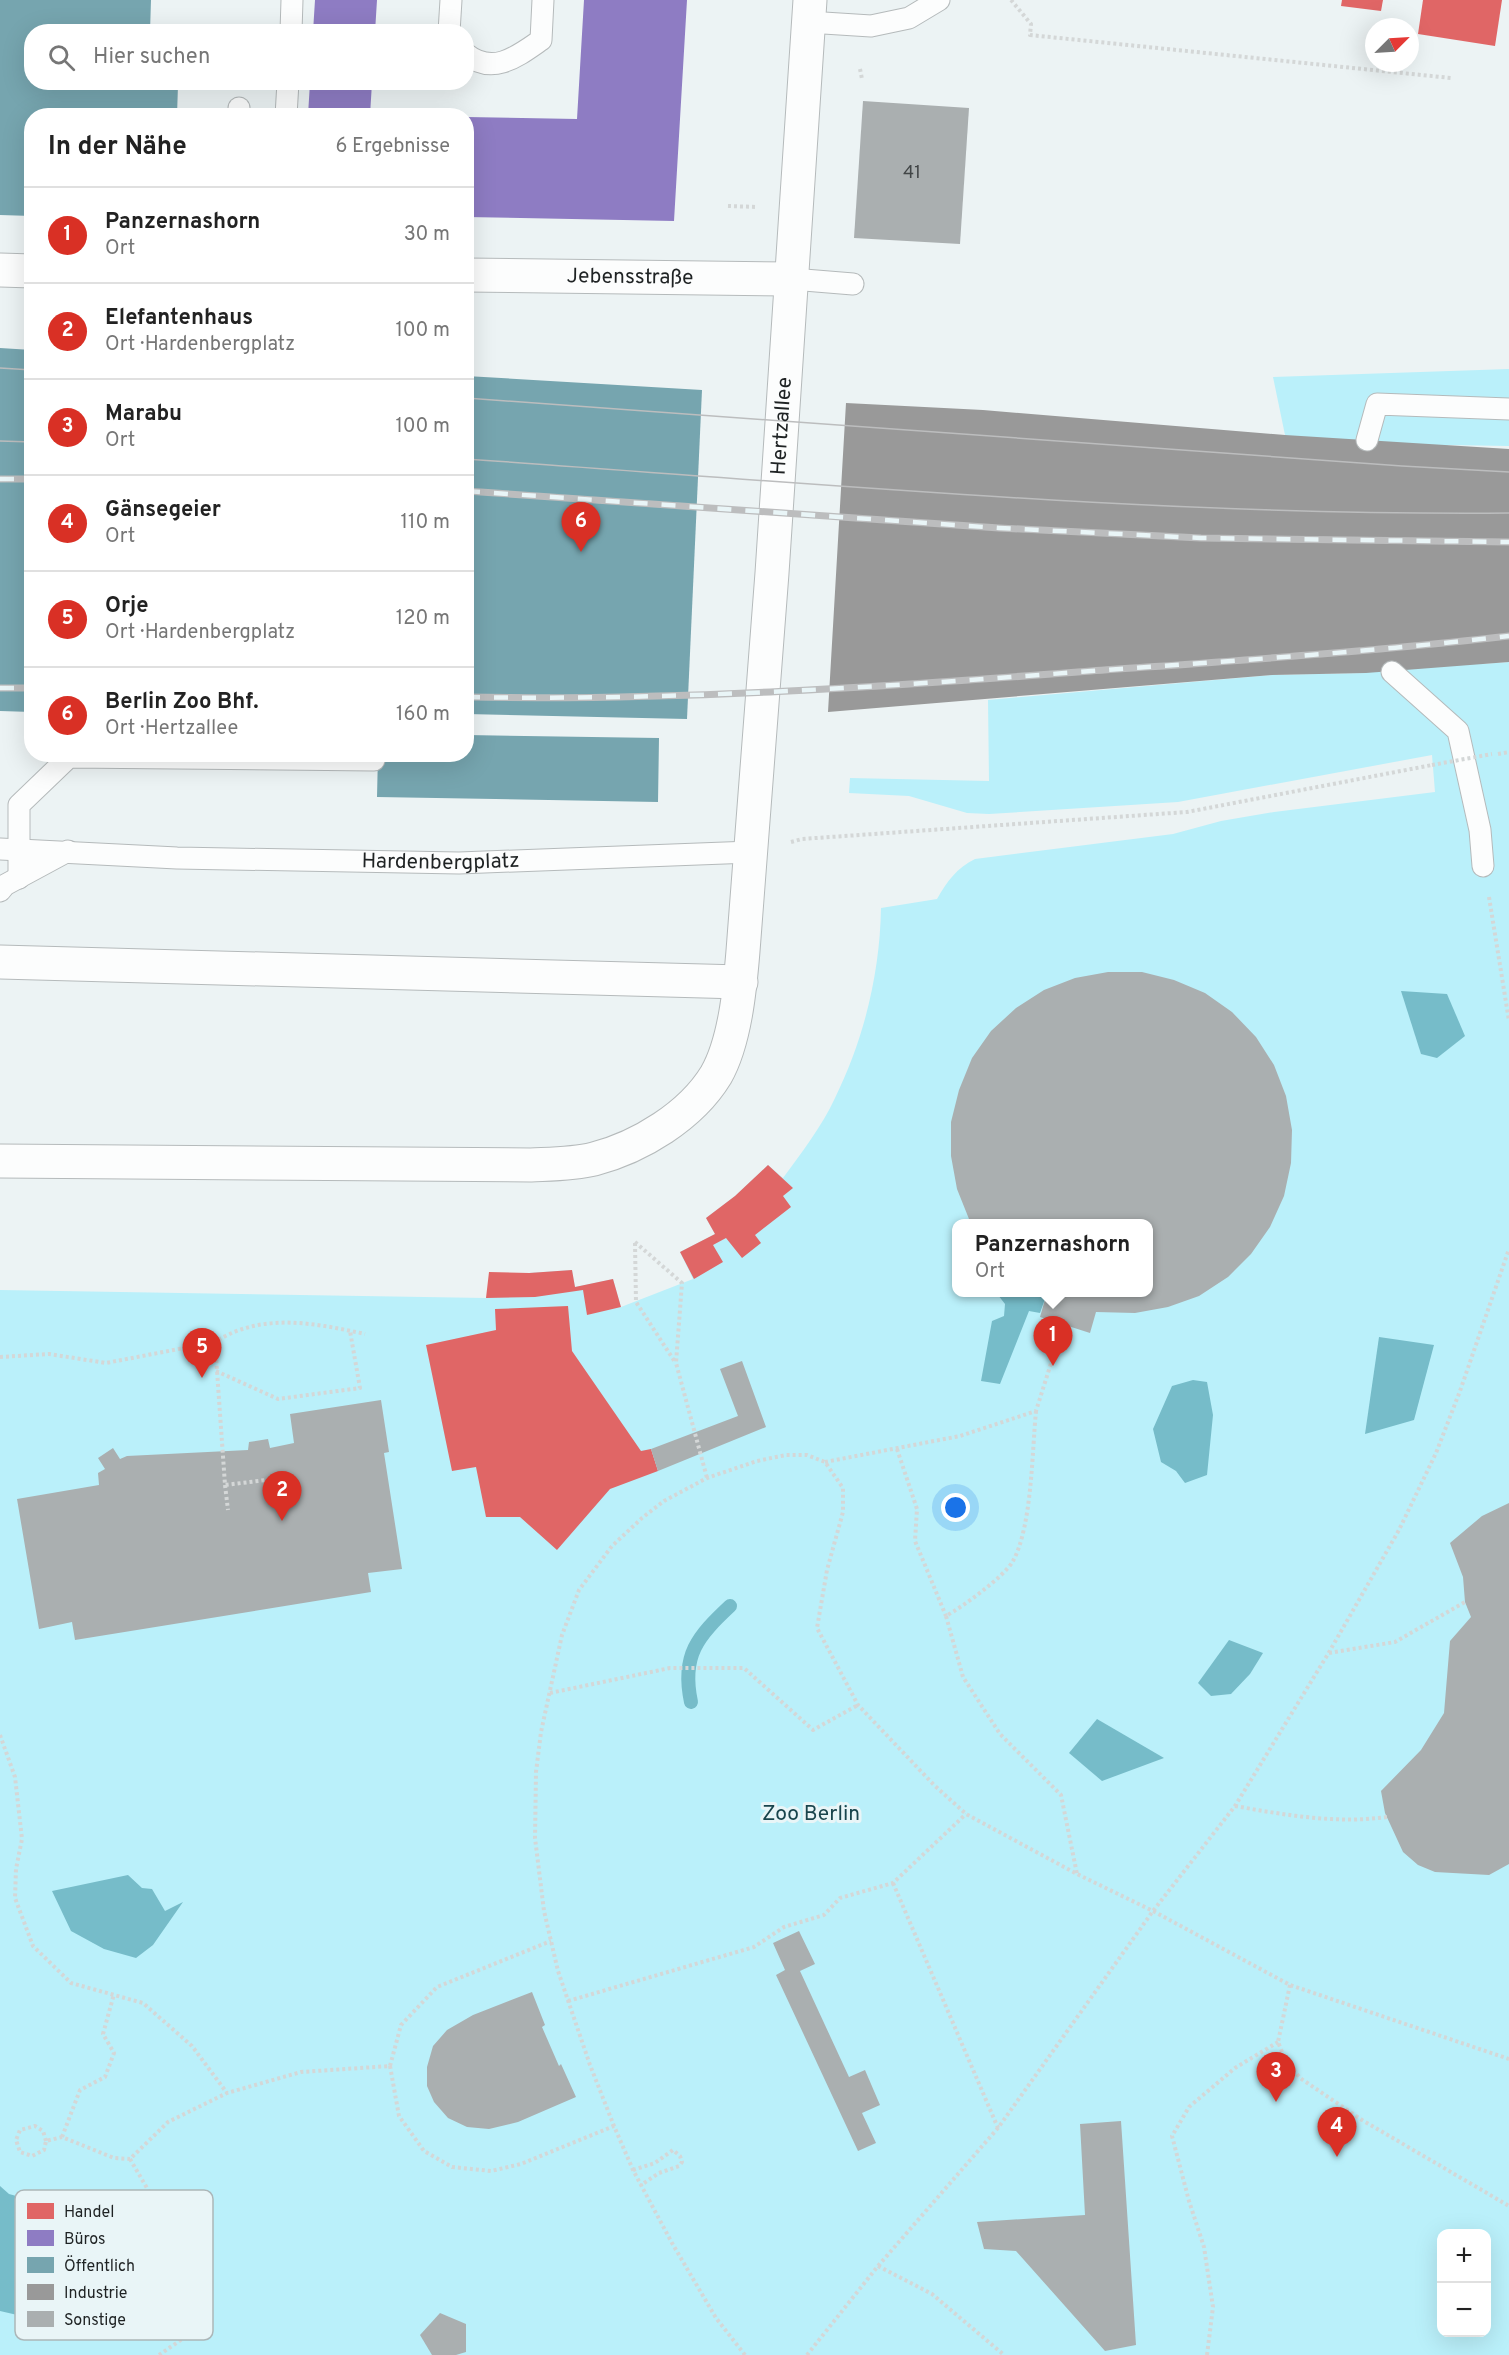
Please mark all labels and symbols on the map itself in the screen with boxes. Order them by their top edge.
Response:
north arrow [1365,18,1419,72]
house number: 41 [903,162,921,185]
street label: Jebensstraße [567,263,693,291]
street label: Hertzallee [765,376,798,476]
pin: 6 [562,502,600,552]
street label: Hardenbergplatz [362,847,520,877]
pin: 1 [1034,1316,1072,1366]
pin: 5 [182,1328,222,1378]
pin: 2 [262,1472,302,1521]
your location [941,1493,970,1522]
park label: Zoo Berlin [762,1801,860,1828]
pin: 3 [1256,2052,1296,2102]
pin: 4 [1318,2108,1356,2157]
legend [15,2190,213,2340]
text: Handel [64,2203,114,2223]
text: Büros [64,2230,106,2250]
text: Öffentlich [64,2255,135,2277]
text: Industrie [64,2284,127,2304]
text: Sonstige [64,2311,126,2331]

